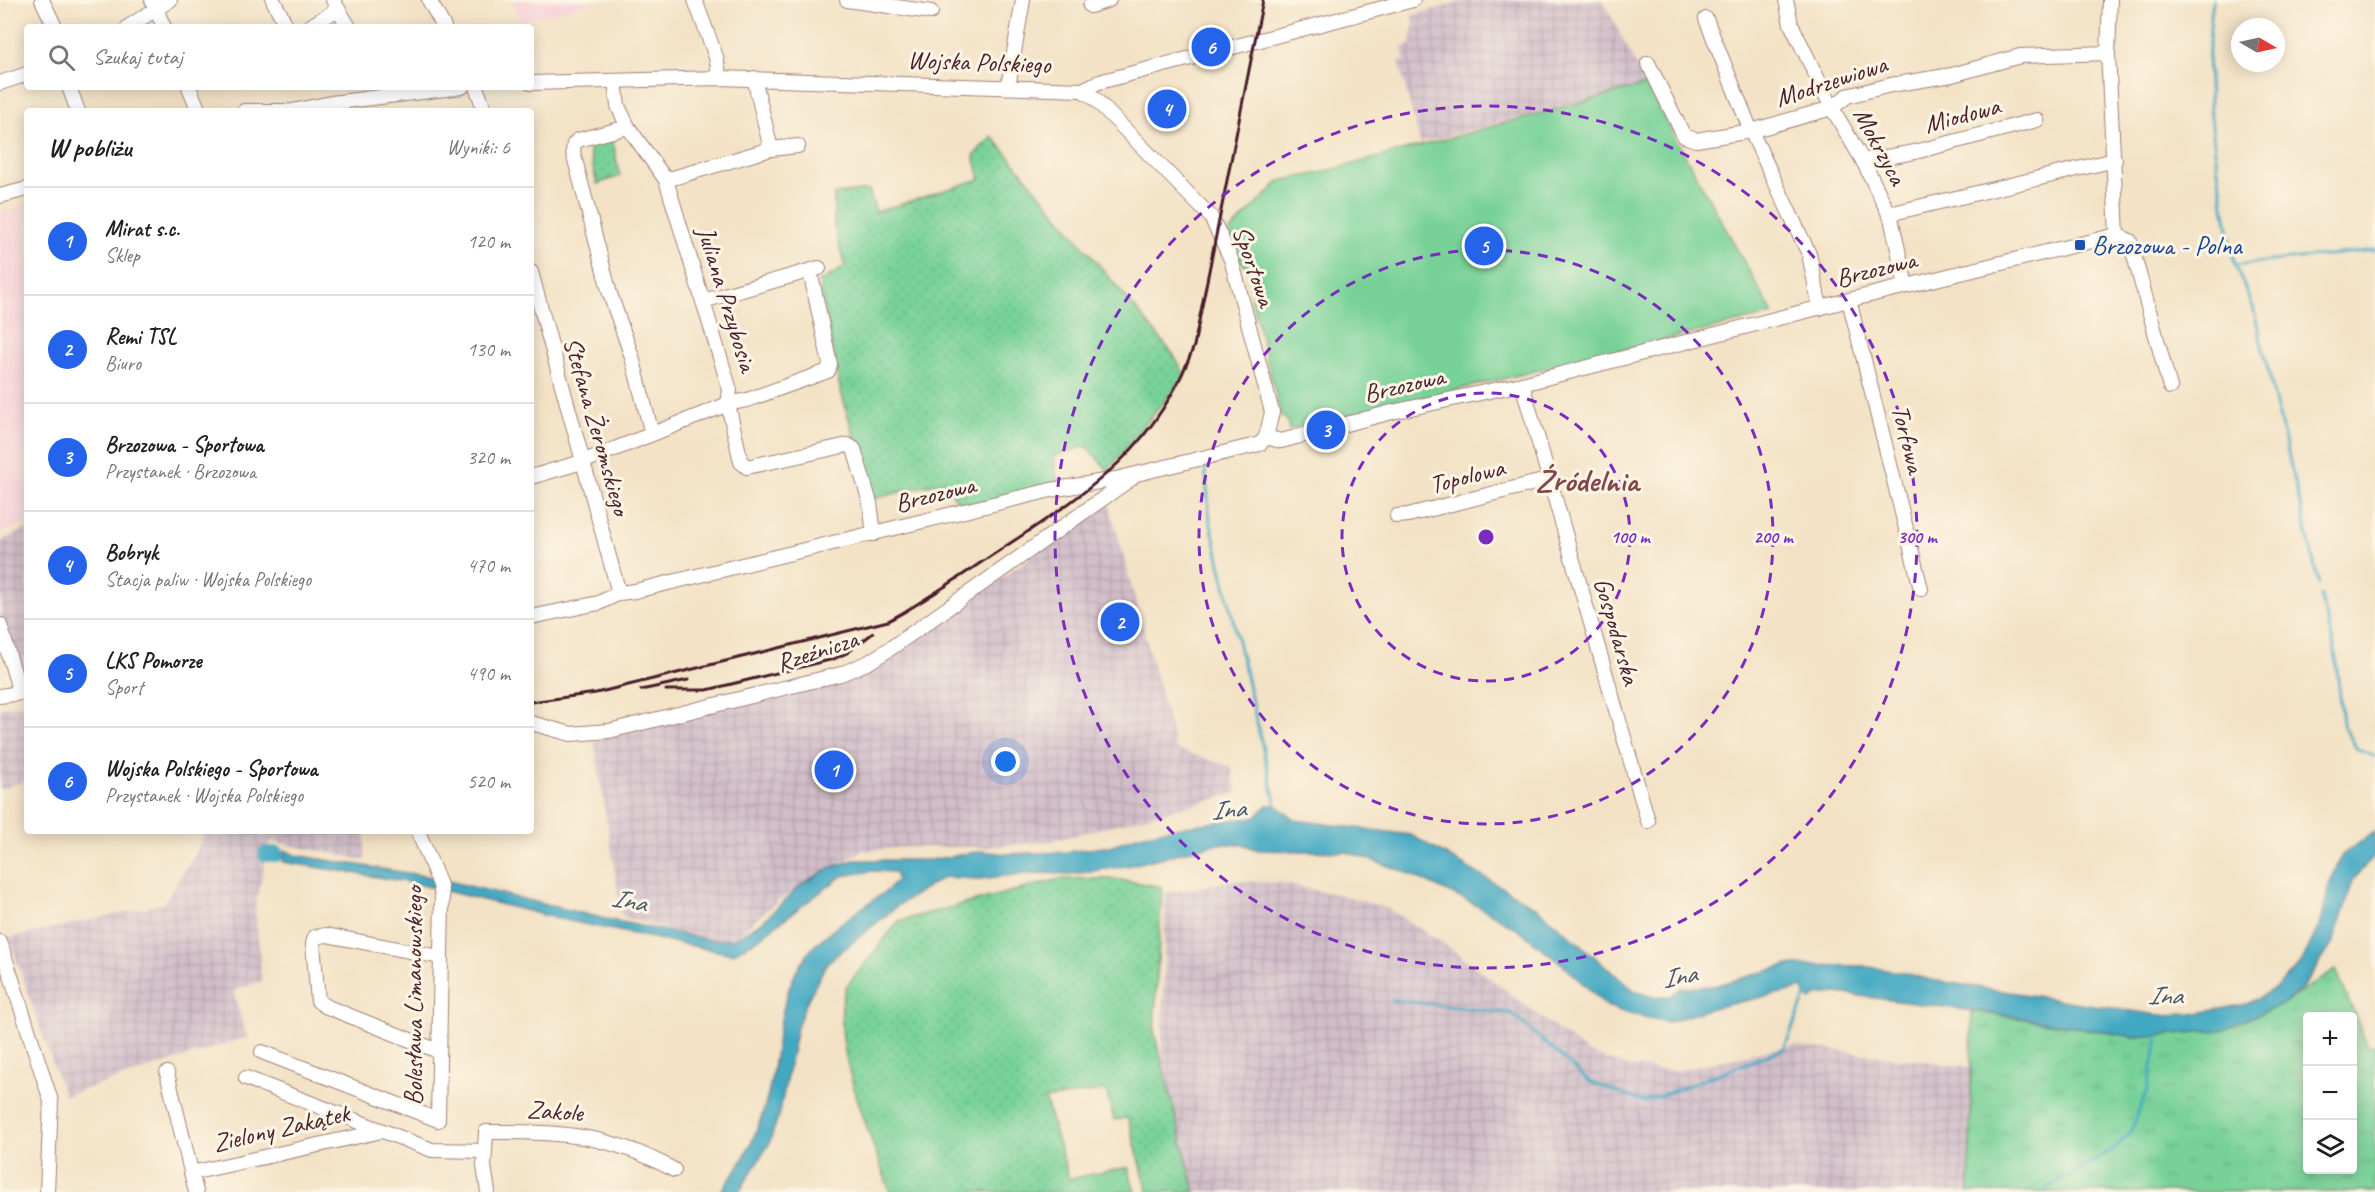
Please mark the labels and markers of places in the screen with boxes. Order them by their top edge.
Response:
pin: 6 [1192,24,1230,70]
pin: 4 [1148,86,1186,132]
pin: 5 [1464,224,1504,268]
place label: Brzozowa - Polna [2092,229,2243,262]
marker: Brzozowa - Polna [2073,238,2087,252]
pin: 3 [1306,408,1346,452]
centre of rings [1476,527,1496,547]
pin: 2 [1100,600,1140,644]
pin: 1 [814,748,854,792]

